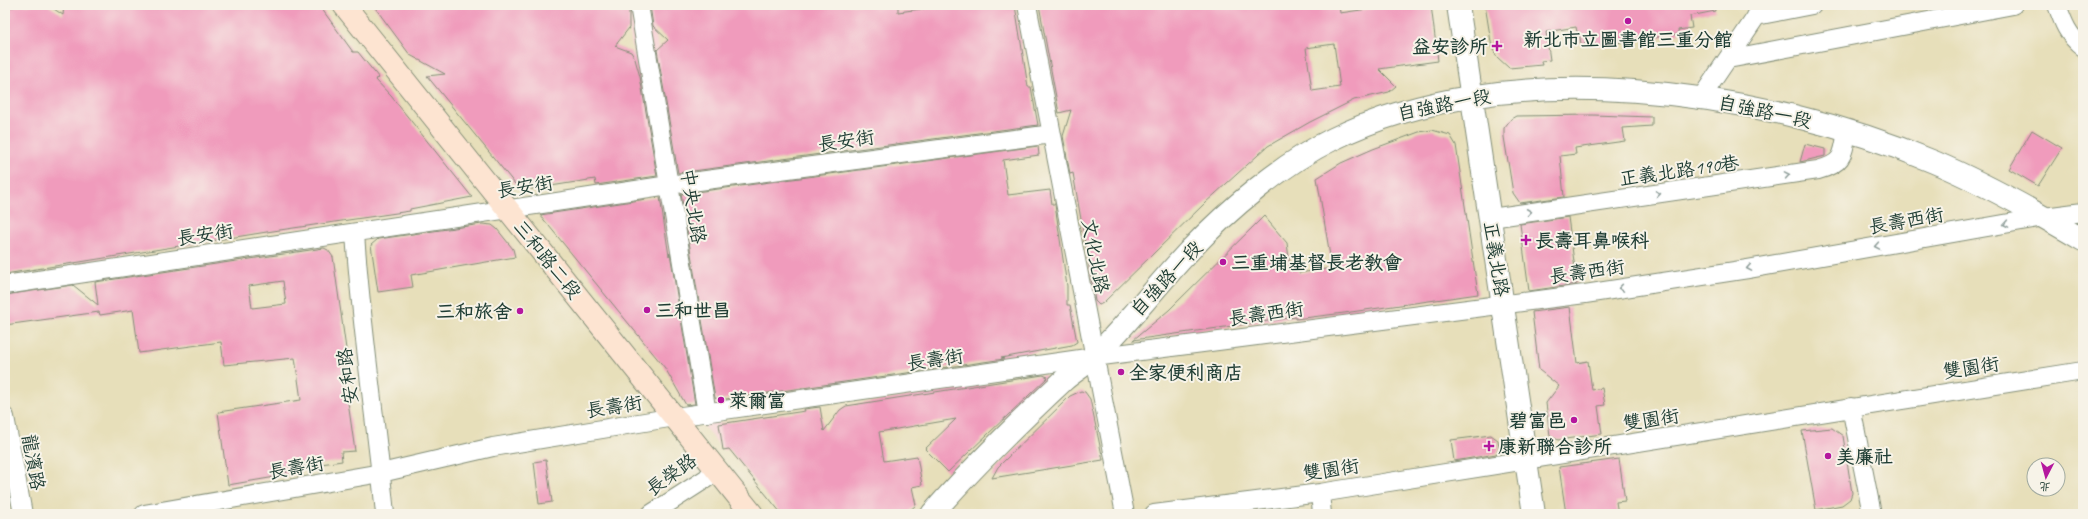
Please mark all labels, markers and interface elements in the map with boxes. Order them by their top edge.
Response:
marker: 新北市立圖書館三重分館 [1623,16,1633,26]
place label: 新北市立圖書館三重分館 [1523,28,1733,52]
place label: 益安診所 [1412,35,1488,59]
marker: 益安診所 [1491,40,1503,52]
street label: 自強路一段 [1395,84,1493,126]
street label: 自強路一段 [1716,90,1814,134]
street label: 長安街 [816,125,876,157]
street label: 正義北路190巷 [1618,151,1741,191]
street label: 中央北路 [675,167,711,246]
street label: 長安街 [495,171,555,203]
one-way arrow [1784,172,1790,180]
one-way arrow [1655,190,1661,199]
street label: 長壽西街 [1867,203,1946,239]
one-way arrow [1526,208,1532,217]
street label: 三和路二段 [508,215,586,304]
street label: 文化北路 [1076,217,1114,296]
street label: 長安街 [175,219,235,251]
one-way arrow [2002,219,2009,227]
street label: 正義北路 [1478,220,1514,299]
place label: 長壽耳鼻喉科 [1535,229,1650,253]
marker: 長壽耳鼻喉科 [1520,234,1532,246]
street label: 自強路一段 [1126,236,1208,322]
one-way arrow [1874,241,1881,250]
place label: 三重埔基督長老教會 [1231,251,1402,275]
street label: 長壽西街 [1548,255,1626,289]
marker: 三重埔基督長老教會 [1218,257,1228,267]
one-way arrow [1746,264,1753,272]
one-way arrow [1618,283,1624,292]
street label: 長壽西街 [1227,297,1305,331]
place label: 三和世昌 [655,299,731,323]
place label: 三和旅舍 [436,300,512,324]
marker: 三和世昌 [642,305,652,315]
marker: 三和旅舍 [515,306,525,316]
street label: 長壽街 [905,344,965,376]
street label: 安和路 [333,346,363,406]
street label: 雙園街 [1941,352,2001,384]
place label: 全家便利商店 [1129,361,1243,385]
marker: 全家便利商店 [1116,367,1126,377]
place label: 萊爾富 [729,389,786,413]
street label: 長壽街 [584,391,644,423]
marker: 萊爾富 [716,395,726,405]
street label: 雙園街 [1621,404,1681,436]
place label: 碧富邑 [1509,409,1566,433]
marker: 碧富邑 [1569,415,1579,425]
street label: 龍濱路 [16,432,50,492]
place label: 康新聯合診所 [1498,435,1612,459]
marker: 康新聯合診所 [1483,440,1495,452]
place label: 美廉社 [1836,445,1893,469]
street label: 長榮路 [641,448,702,501]
street label: 長壽街 [266,451,326,485]
marker: 美廉社 [1823,451,1833,461]
street label: 雙園街 [1301,454,1361,486]
north arrow [2026,457,2066,497]
text: 北 [2039,479,2051,494]

